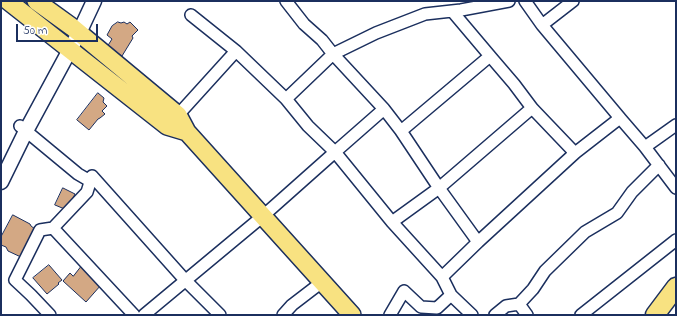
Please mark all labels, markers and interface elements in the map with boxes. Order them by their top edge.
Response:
scale bar [18,16,100,42]
text: 50 m [23,22,47,40]

